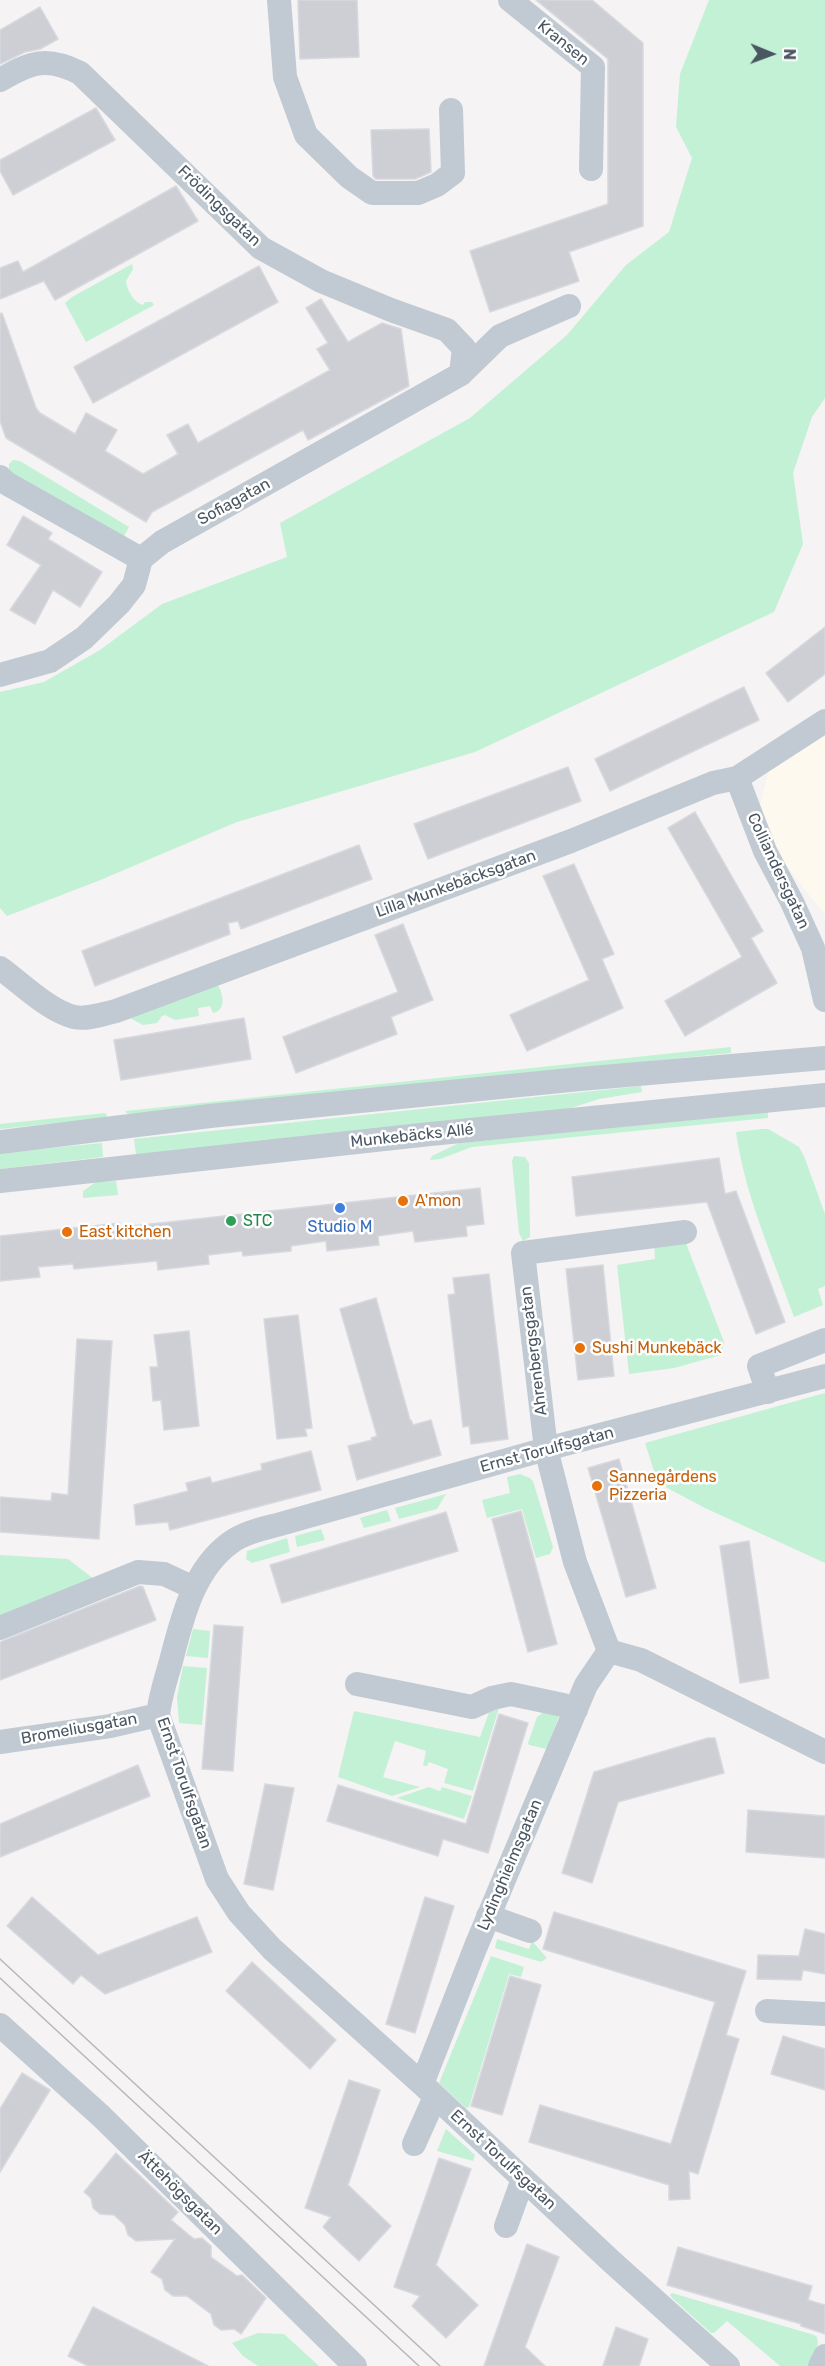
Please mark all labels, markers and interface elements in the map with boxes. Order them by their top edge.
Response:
street label: Kransen [533,16,593,70]
north arrow [741,24,801,84]
text: N [780,48,799,60]
street label: Frödingsgatan [173,162,265,250]
street label: Sofiagatan [194,474,274,530]
street label: Colliandersgatan [743,810,813,932]
street label: Lilla Munkebäcksgatan [373,846,539,922]
street label: Munkebäcks Allé [349,1120,475,1152]
place label: A'mon [415,1191,461,1211]
marker: A'mon [396,1194,410,1208]
marker: Studio M [333,1201,347,1215]
place label: STC [243,1211,273,1231]
marker: STC [224,1214,238,1228]
place label: Studio M [307,1217,373,1237]
place label: East kitchen [79,1222,171,1242]
marker: East kitchen [60,1225,74,1239]
street label: Ahrenbergsgatan [517,1285,551,1417]
place label: Sushi Munkebäck [592,1338,722,1358]
marker: Sushi Munkebäck [573,1341,587,1355]
street label: Ernst Torulfsgatan [478,1423,616,1477]
place label: Sannegårdens Pizzeria [609,1467,717,1505]
marker: Sannegårdens Pizzeria [590,1479,604,1493]
street label: Bromeliusgatan [19,1709,139,1749]
street label: Ernst Torulfsgatan [153,1715,215,1851]
street label: Lydinghielmsgatan [474,1797,546,1933]
street label: Ernst Torulfsgatan [446,2106,560,2214]
street label: Ättehögsgatan [134,2147,226,2239]

